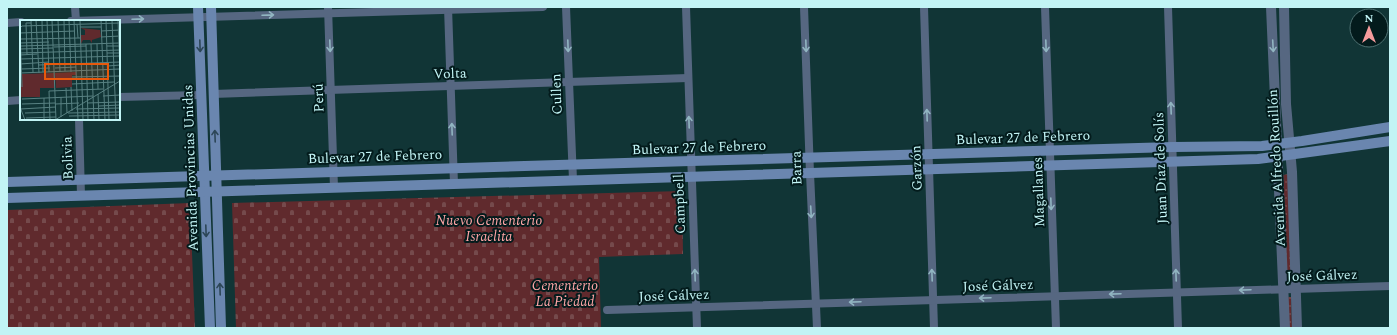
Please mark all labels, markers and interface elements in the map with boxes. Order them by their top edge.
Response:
north arrow [1349,8,1389,48]
text: N [1365,10,1374,27]
one-way arrow [261,11,274,19]
one-way arrow [131,15,144,23]
inset map [20,20,120,120]
one-way arrow [196,39,203,52]
one-way arrow [326,39,333,52]
one-way arrow [564,39,571,52]
one-way arrow [802,39,809,52]
one-way arrow [1042,39,1050,52]
one-way arrow [1270,39,1277,52]
street label: Volta [433,62,467,85]
street label: Cullen [545,73,568,115]
street label: Perú [307,83,329,113]
street label: Avenida Provincias Unidas [177,84,204,252]
street label: Avenida Alfredo Rouillón [1262,89,1291,247]
one-way arrow [1168,102,1175,115]
one-way arrow [923,109,931,122]
street label: Juan Díaz de Solís [1148,112,1173,224]
one-way arrow [686,116,693,129]
one-way arrow [448,123,456,136]
street label: Bulevar 27 de Febrero [955,125,1091,150]
one-way arrow [211,130,218,143]
street label: Bulevar 27 de Febrero [631,135,767,160]
street label: Bolivia [56,136,79,180]
street label: Bulevar 27 de Febrero [307,144,443,169]
street label: Garzón [905,145,928,191]
street label: Barra [785,150,808,185]
street label: Magallanes [1027,156,1050,228]
street label: Campbell [668,174,691,234]
one-way arrow [1048,197,1055,210]
one-way arrow [808,205,815,218]
park label: Nuevo Cementerio Israelita [435,210,543,247]
one-way arrow [202,224,210,237]
street label: José Gálvez [1286,264,1358,287]
one-way arrow [691,269,698,282]
one-way arrow [929,269,936,282]
one-way arrow [1173,269,1180,282]
street label: José Gálvez [962,274,1034,297]
park label: Cementerio La Piedad [532,275,598,312]
one-way arrow [216,283,224,296]
street label: José Gálvez [638,284,710,307]
one-way arrow [1239,287,1252,294]
one-way arrow [1109,291,1122,298]
one-way arrow [979,294,992,302]
one-way arrow [849,298,862,306]

